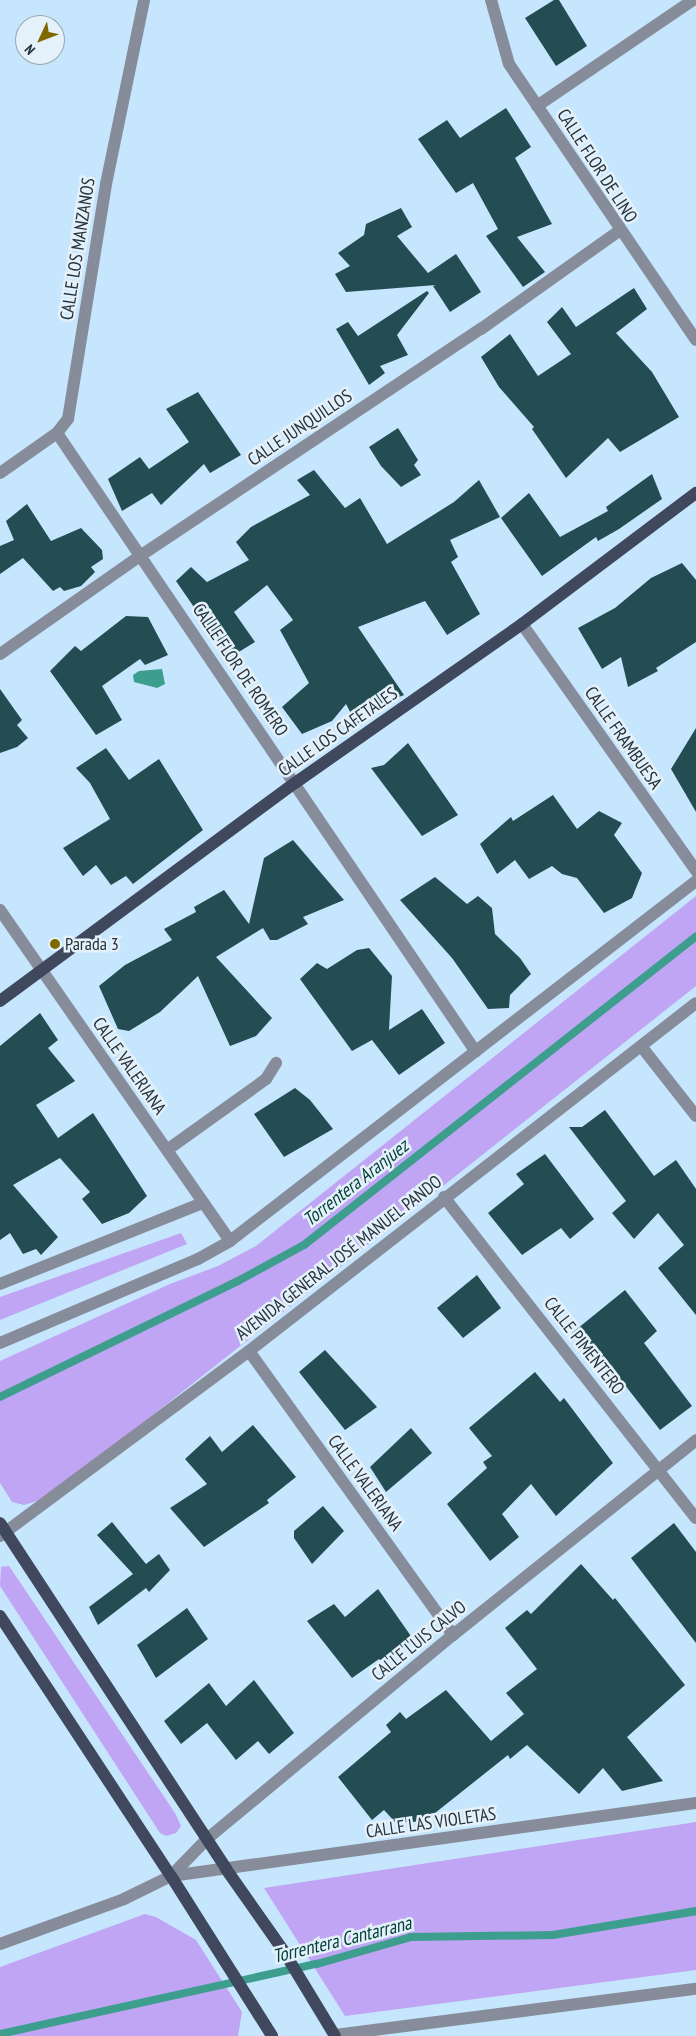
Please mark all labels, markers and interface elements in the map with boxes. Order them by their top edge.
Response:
north arrow [15,15,65,65]
text: N [21,41,39,58]
street label: CALLE FLOR DE LINO [552,105,642,227]
street label: CALLE LOS MANZANOS [56,176,100,322]
street label: CALLE JUNQUILLOS [244,385,356,471]
street label: CALLE FLOR DE ROMERO [188,600,292,740]
street label: CALLE LOS CAFETALES [274,683,402,781]
street label: CALLE FRAMBUESA [580,683,666,793]
place label: Parada 3 [65,933,119,955]
marker: Parada 3 [49,938,61,950]
street label: CALLE VALERIANA [88,1013,170,1119]
water label: Torrentera Aranjuez [299,1135,413,1231]
street label: AVENIDA GENERAL JOSÉ MANUEL PANDO [231,1170,447,1346]
street label: CALLE PIMENTERO [539,1293,629,1399]
street label: CALLE VALERIANA [323,1431,407,1535]
street label: CALLE LUIS CALVO [367,1596,471,1686]
street label: CALLE LAS VIOLETAS [364,1803,498,1843]
water label: Torrentera Cantarrana [270,1912,414,1968]

